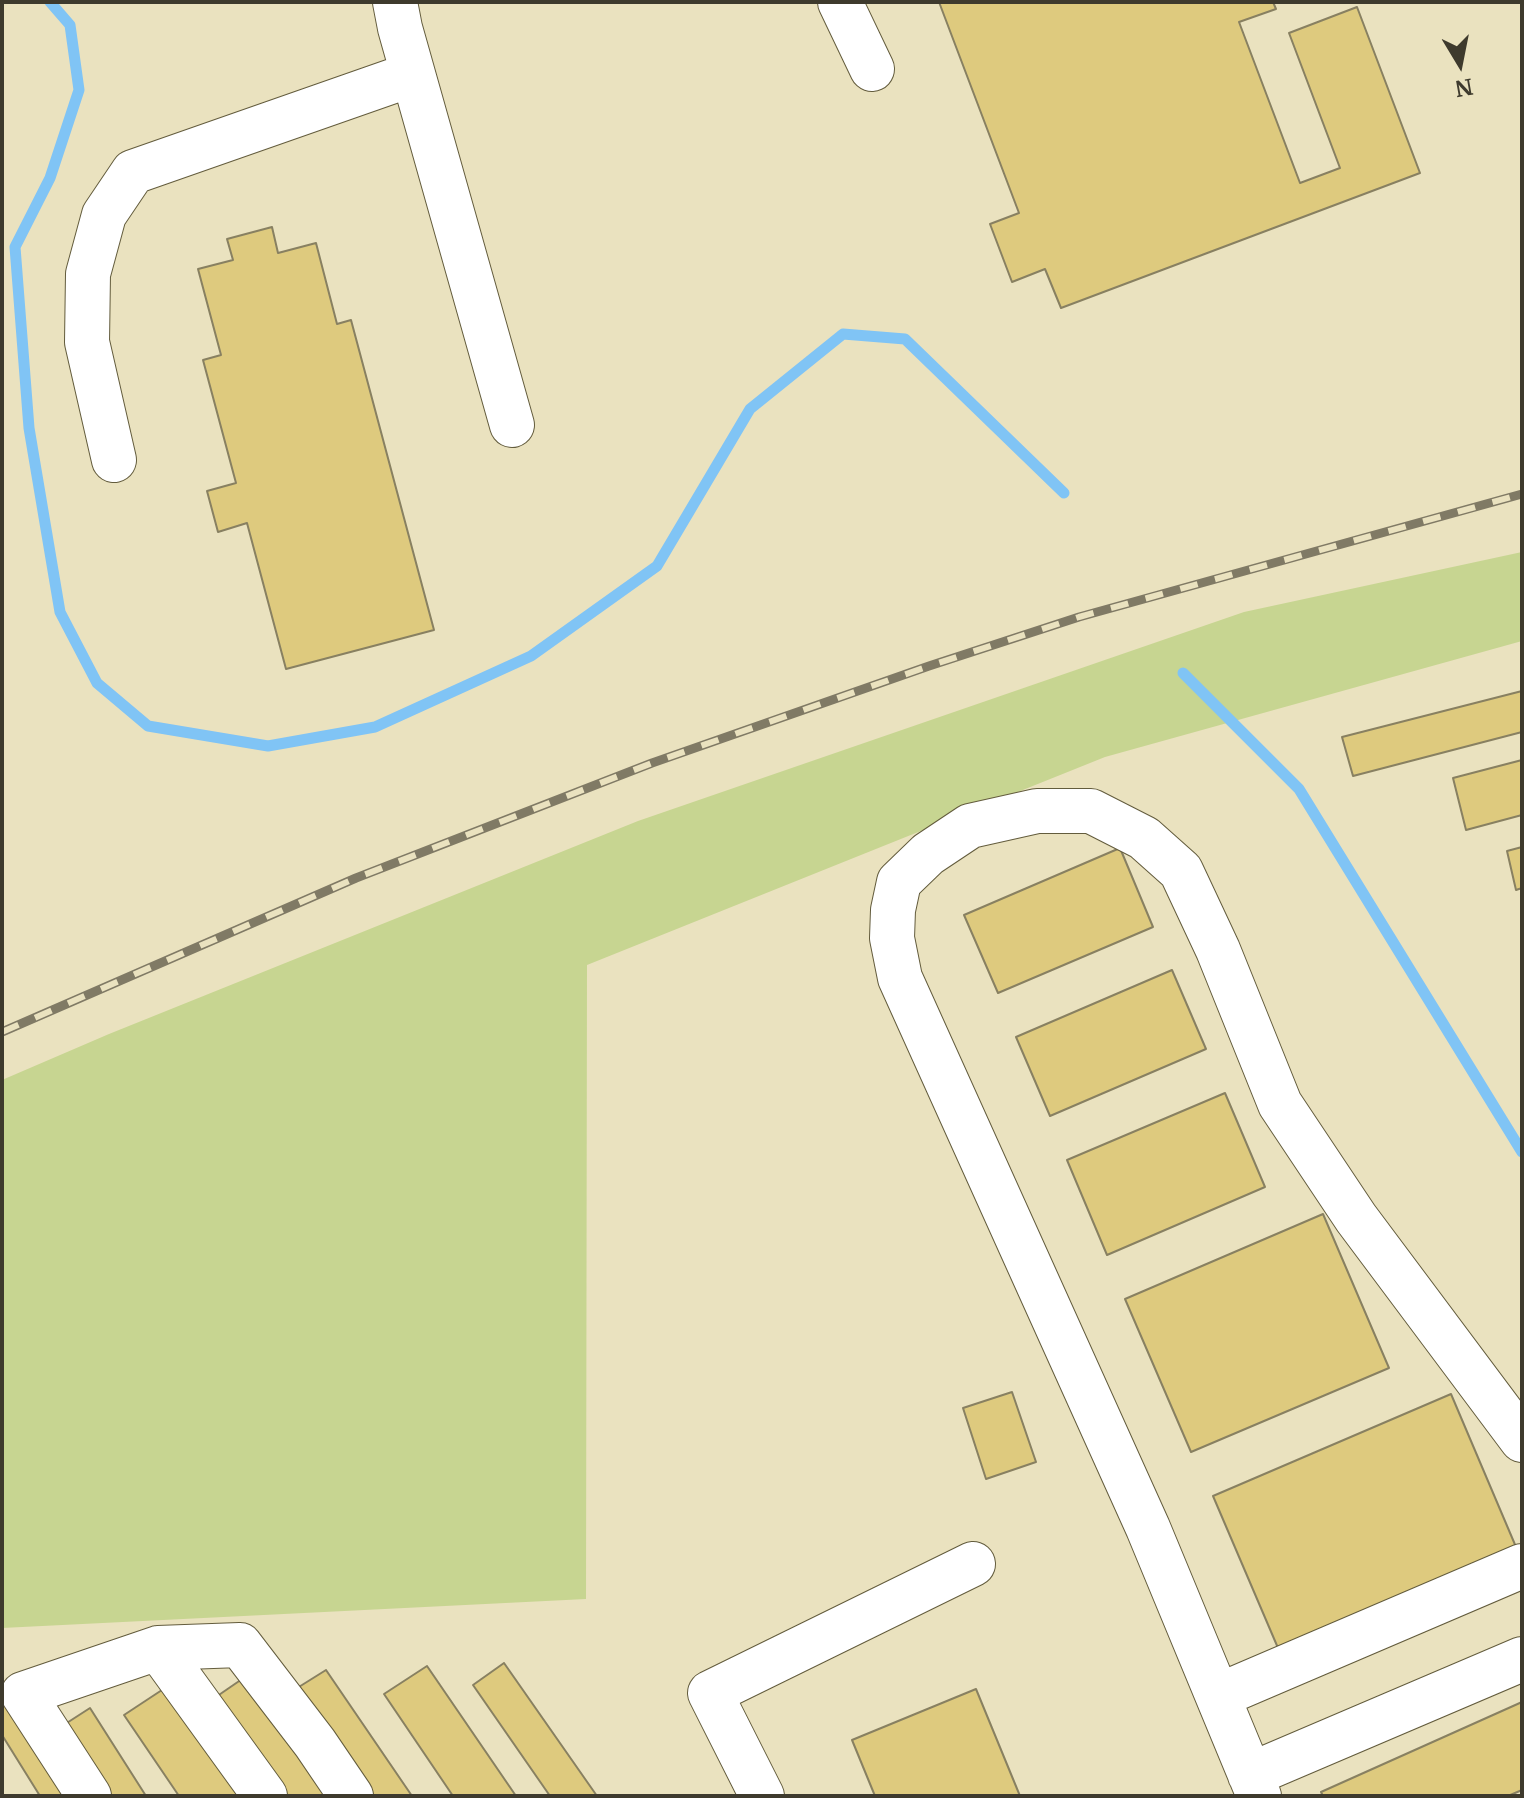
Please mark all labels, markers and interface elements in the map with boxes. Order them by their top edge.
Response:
north arrow [1420,24,1500,104]
text: N [1453,72,1475,103]

